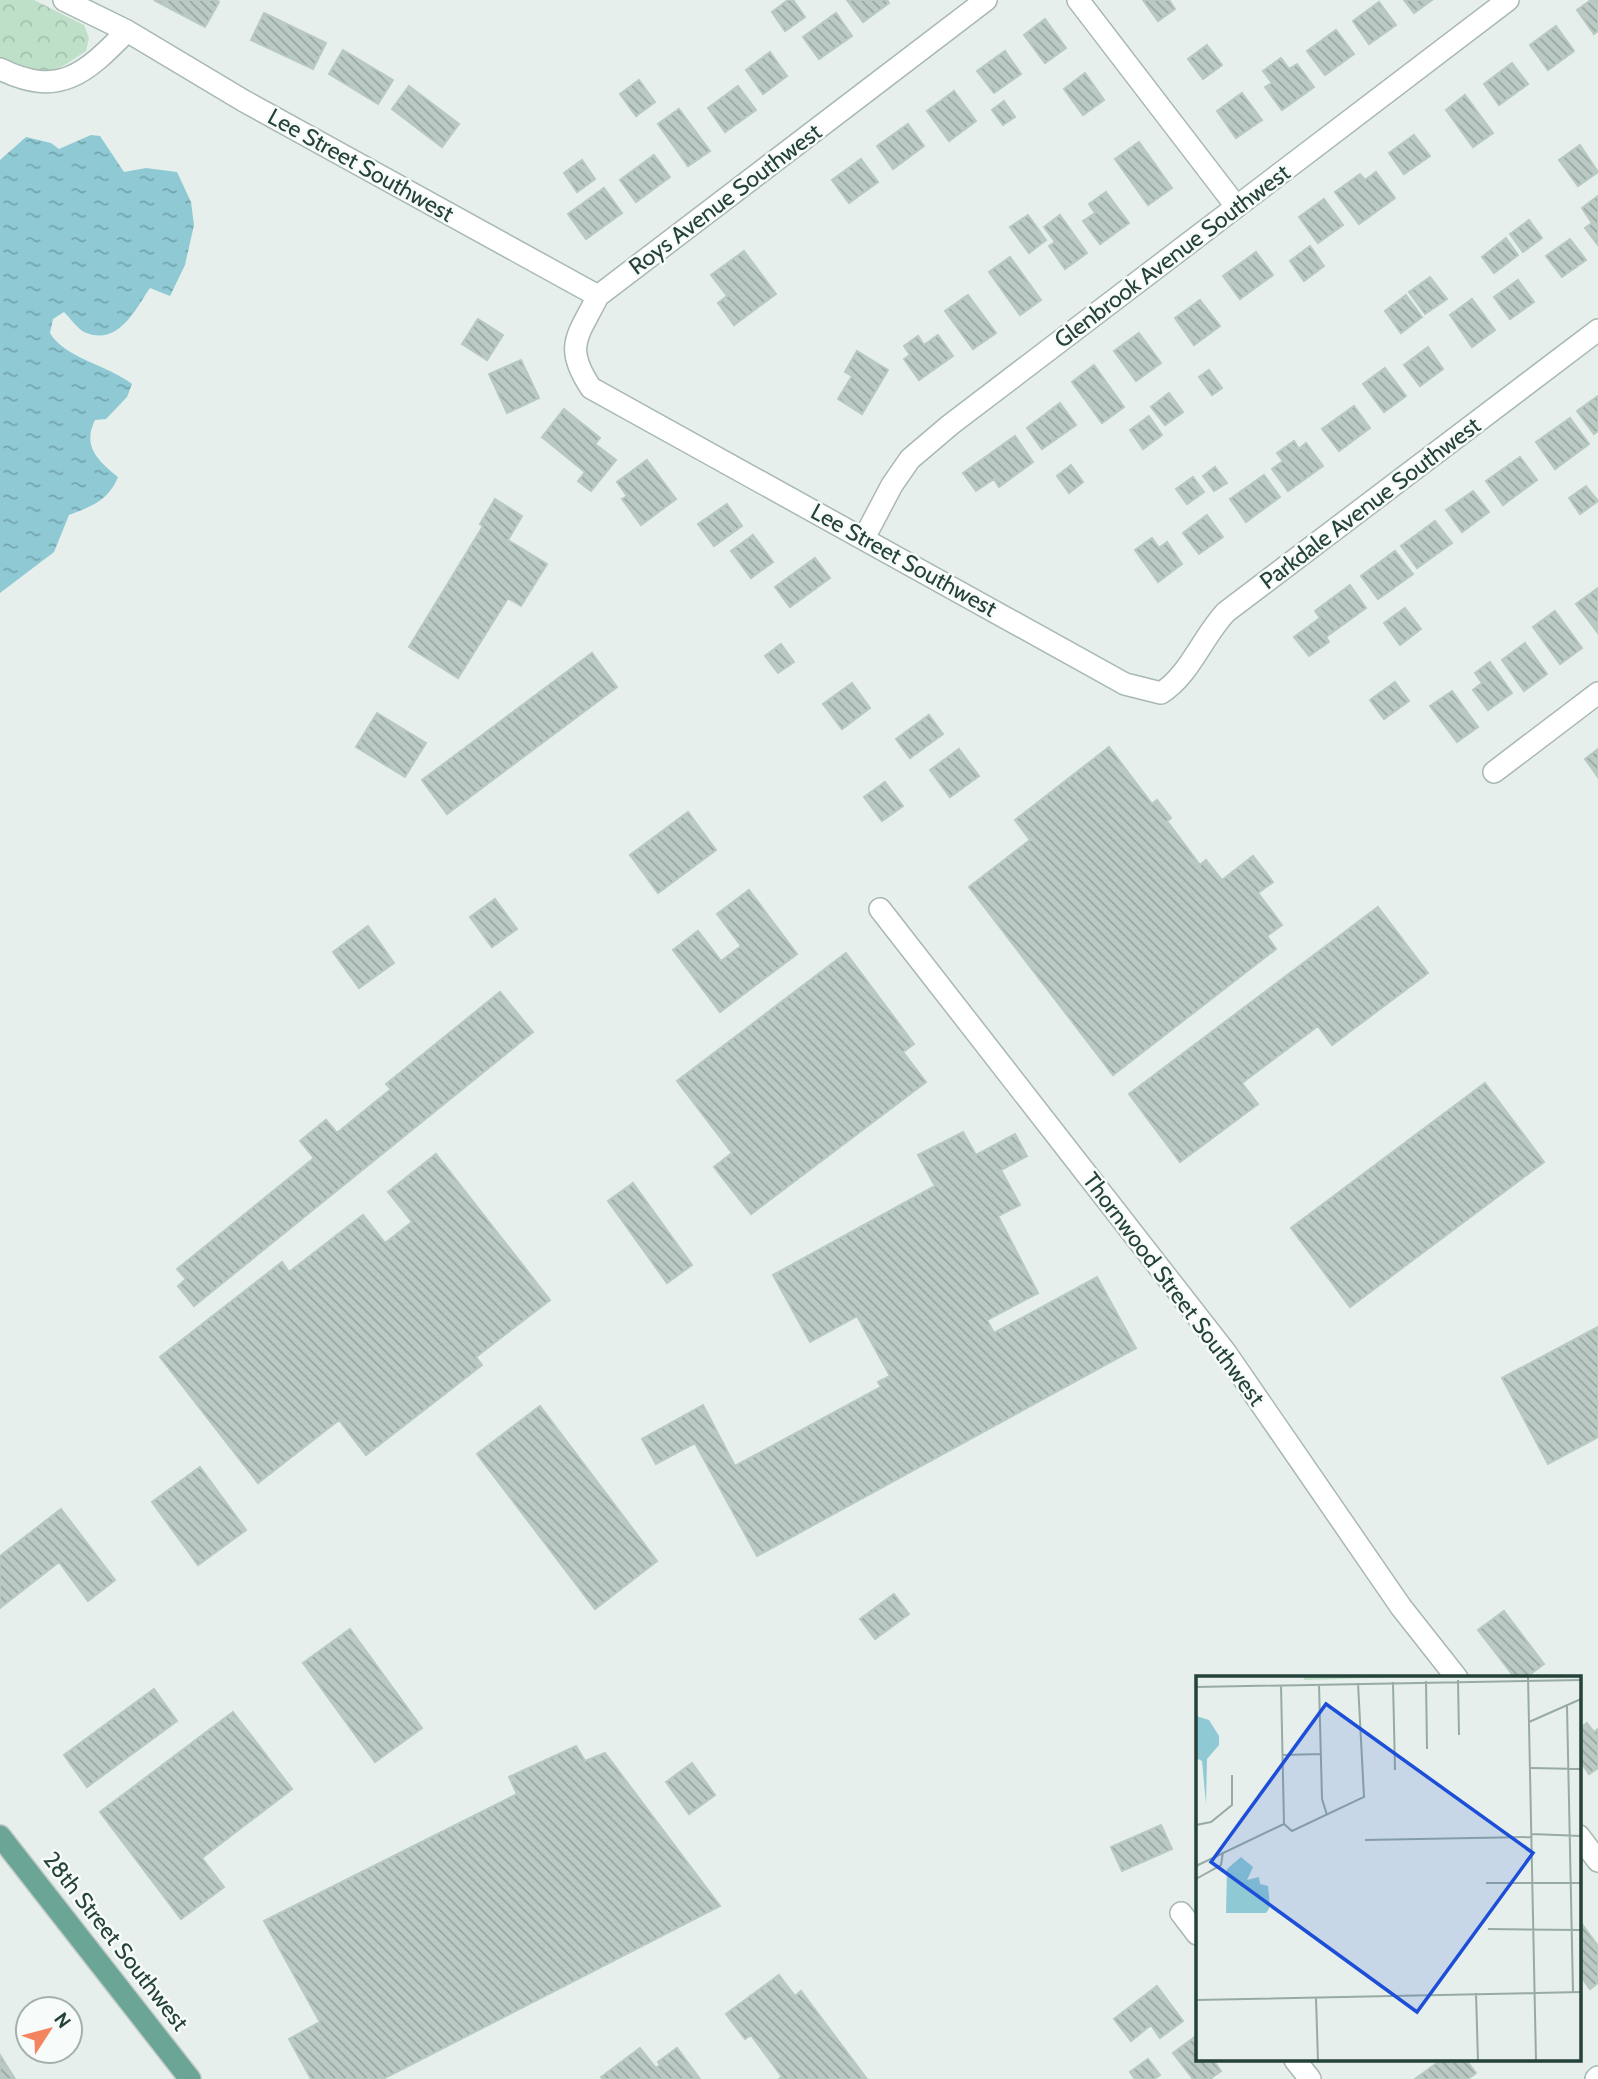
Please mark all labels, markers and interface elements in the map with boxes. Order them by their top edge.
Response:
street label: Lee Street Southwest [263,102,459,228]
street label: Roys Avenue Southwest [623,117,827,281]
street label: Glenbrook Avenue Southwest [1049,158,1295,354]
street label: Parkdale Avenue Southwest [1254,411,1486,595]
street label: Lee Street Southwest [806,497,1002,623]
street label: Thornwood Street Southwest [1077,1167,1271,1411]
inset map [1196,1676,1580,2062]
street label: 28th Street Southwest [37,1846,195,2036]
north arrow [14,1995,84,2065]
text: N [49,2008,76,2032]

